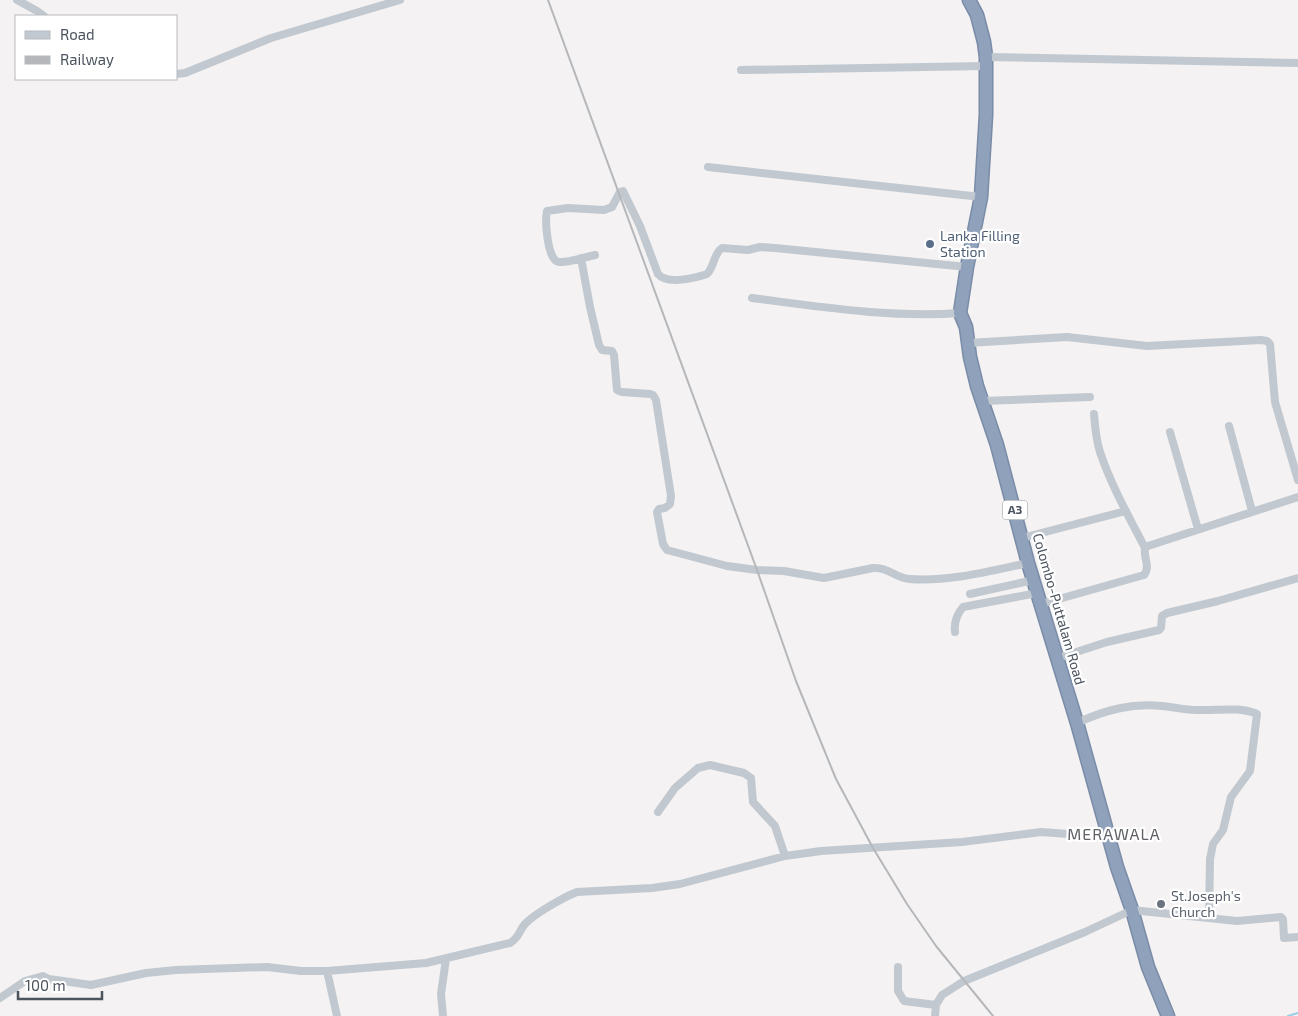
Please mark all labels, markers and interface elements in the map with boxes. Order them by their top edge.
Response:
legend [15,15,178,80]
text: Road [60,25,95,43]
text: Railway [60,50,114,68]
place label: Lanka Filling Station [940,227,1020,260]
marker: Lanka Filling Station [924,238,936,250]
road number: A3 [1002,500,1028,520]
street label: Colombo-Puttalam Road [1030,531,1089,686]
district label: MERAWALA [1067,824,1161,843]
place label: St.Joseph's Church [1171,887,1241,920]
marker: St.Joseph's Church [1155,898,1167,910]
scale bar [18,968,101,1000]
text: 100 m [25,976,66,994]

